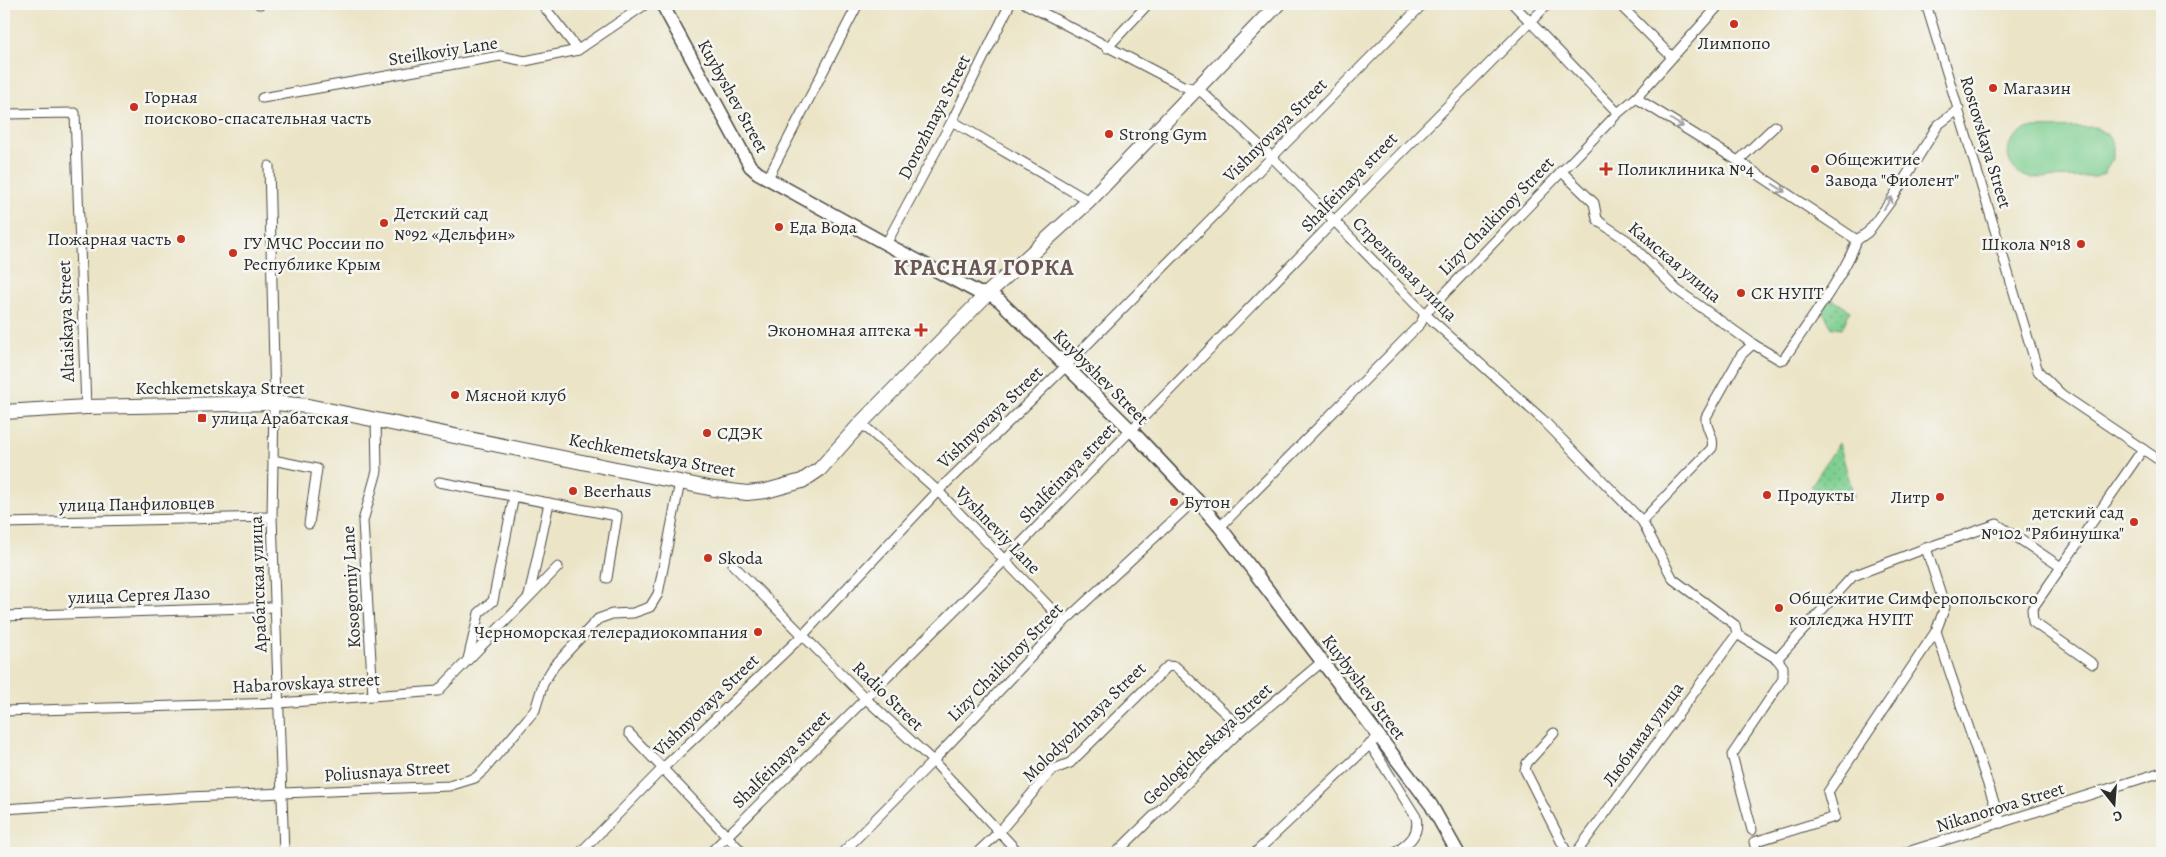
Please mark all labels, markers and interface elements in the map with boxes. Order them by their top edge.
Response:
marker: Лимпопо [1728,18,1740,30]
street label: Steilkoviy Lane [387,31,499,71]
place label: Лимпопо [1698,31,1770,55]
street label: Kuybyshev Street [692,35,774,157]
street label: Dorozhnaya Street [892,50,976,184]
street label: Vishnyovaya Street [1217,73,1332,188]
street label: Rostovskaya Street [1954,73,2018,211]
place label: Магазин [2003,76,2071,100]
marker: Магазин [1987,82,1999,94]
place label: Горная поисково-спасательная часть [144,85,371,130]
marker: Горная поисково-спасательная часть [128,101,140,113]
one-way arrow [1670,119,1684,129]
place label: Strong Gym [1119,122,1207,146]
street label: Shalfeinaya street [1295,127,1403,237]
marker: Strong Gym [1103,128,1115,140]
place label: Общежитие Завода "Фиолент" [1825,147,1959,192]
street label: Lizy Chaikinoy Street [1433,151,1559,281]
place label: Поликлиника №4 [1617,157,1754,181]
marker: Поликлиника №4 [1599,162,1613,176]
marker: Общежитие Завода "Фиолент" [1809,163,1821,175]
one-way arrow [1772,183,1786,193]
one-way arrow [1883,196,1893,210]
place label: Детский сад №92 «Дельфин» [394,201,516,246]
street label: Стрелковая улица [1347,211,1463,327]
place label: Еда Вода [789,215,858,239]
street label: Камская улица [1623,216,1727,309]
marker: Детский сад №92 «Дельфин» [378,217,390,229]
marker: Еда Вода [773,221,785,233]
place label: Пожарная часть [47,227,171,251]
place label: ГУ МЧС России по Республике Крым [243,231,384,276]
place label: Школа №18 [1981,232,2071,256]
marker: Пожарная часть [175,233,187,245]
marker: Школа №18 [2075,238,2087,250]
marker: ГУ МЧС России по Республике Крым [227,247,239,259]
district label: КРАСНАЯ ГОРКА [894,253,1075,283]
street label: Altaiskaya Street [52,260,80,383]
place label: СК НУПТ [1751,281,1824,305]
marker: СК НУПТ [1735,287,1747,299]
place label: Экономная аптека [767,318,912,342]
marker: Экономная аптека [915,324,927,336]
street label: Kuybyshev Street [1048,324,1154,430]
street label: Vishnyovaya Street [931,360,1048,474]
street label: Kechkemetskaya Street [135,376,305,400]
place label: Мясной клуб [465,383,566,407]
marker: Мясной клуб [449,389,461,401]
place label: улица Арабатская [211,406,349,430]
marker: улица Арабатская [196,412,208,424]
street label: Shalfeinaya street [1013,418,1121,528]
place label: СДЭК [717,421,763,445]
street label: Kechkemetskaya Street [567,427,738,483]
marker: СДЭК [701,427,713,439]
place label: Beerhaus [583,479,652,503]
street label: Vyshneviy Lane [949,480,1046,579]
place label: Продукты [1777,483,1855,507]
marker: Beerhaus [567,485,579,497]
place label: Литр [1890,485,1930,509]
marker: Продукты [1761,489,1773,501]
place label: Бутон [1184,490,1230,514]
street label: улица Панфиловцев [58,491,215,517]
marker: Литр [1934,491,1946,503]
marker: Бутон [1168,496,1180,508]
place label: детский сад №102 "Рябинушка" [1981,500,2124,545]
street label: Арабатская улица [244,514,272,654]
marker: детский сад №102 "Рябинушка" [2128,516,2140,528]
street label: Kosogorniy Lane [336,525,366,649]
place label: Skoda [718,546,764,570]
marker: Skoda [702,552,714,564]
street label: улица Сергея Лазо [67,581,210,610]
place label: Общежитие Симферопольского колледжа НУПТ [1789,586,2038,631]
street label: Lizy Chaikinoy Street [942,597,1068,727]
marker: Общежитие Симферопольского колледжа НУПТ [1773,602,1785,614]
place label: Черноморская телерадиокомпания [474,620,748,644]
marker: Черноморская телерадиокомпания [752,626,764,638]
street label: Kuybyshev Street [1316,629,1412,745]
street label: Vishnyovaya Street [647,648,764,762]
street label: Radio Street [847,656,929,736]
street label: Molodyozhnaya Street [1017,657,1151,787]
street label: Habarovskaya street [231,667,381,699]
street label: Geologicheskaya Street [1137,677,1277,810]
street label: Любимая улица [1597,677,1689,791]
street label: Shalfeinaya street [727,704,836,813]
street label: Poliusnaya Street [323,755,451,787]
street label: Nikanorova Street [1933,776,2067,838]
north arrow [2088,780,2138,830]
text: С [2110,806,2125,826]

